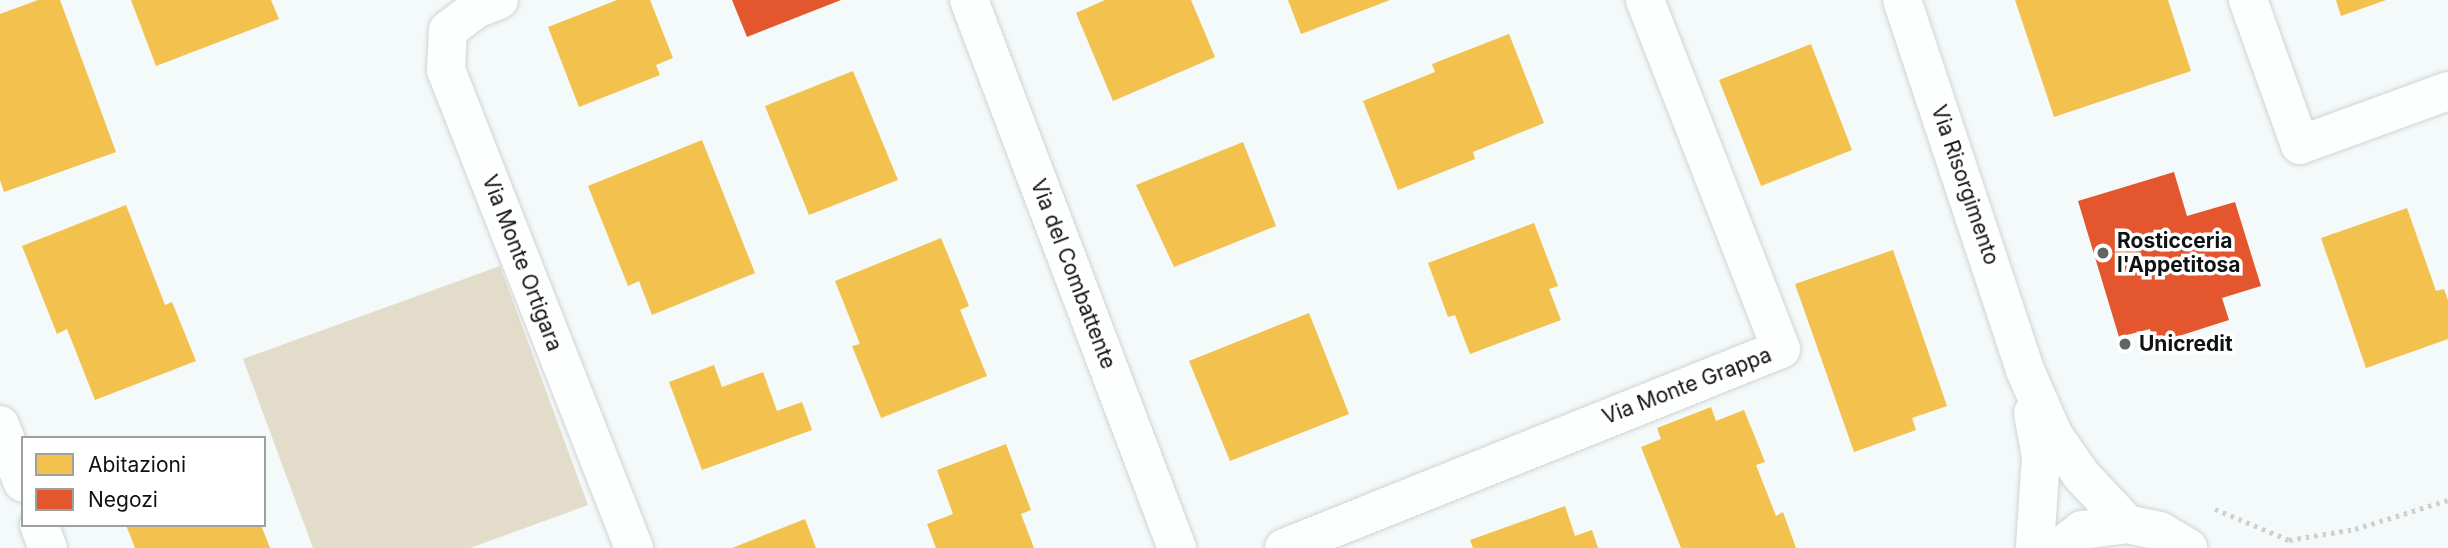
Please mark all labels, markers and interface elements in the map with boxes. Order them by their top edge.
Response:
street label: Via Risorgimento [1926,102,2004,268]
street label: Via Monte Ortigara [477,171,567,355]
street label: Via del Combattente [1025,176,1121,372]
place label: Rosticceria l'Appetitosa [2117,228,2241,278]
marker: Rosticceria l'Appetitosa [2095,245,2111,261]
place label: Unicredit [2139,331,2233,357]
marker: Unicredit [2117,336,2133,352]
street label: Via Monte Grappa [1599,342,1775,430]
legend [21,436,266,527]
text: Abitazioni [88,452,186,477]
text: Negozi [88,487,158,512]

